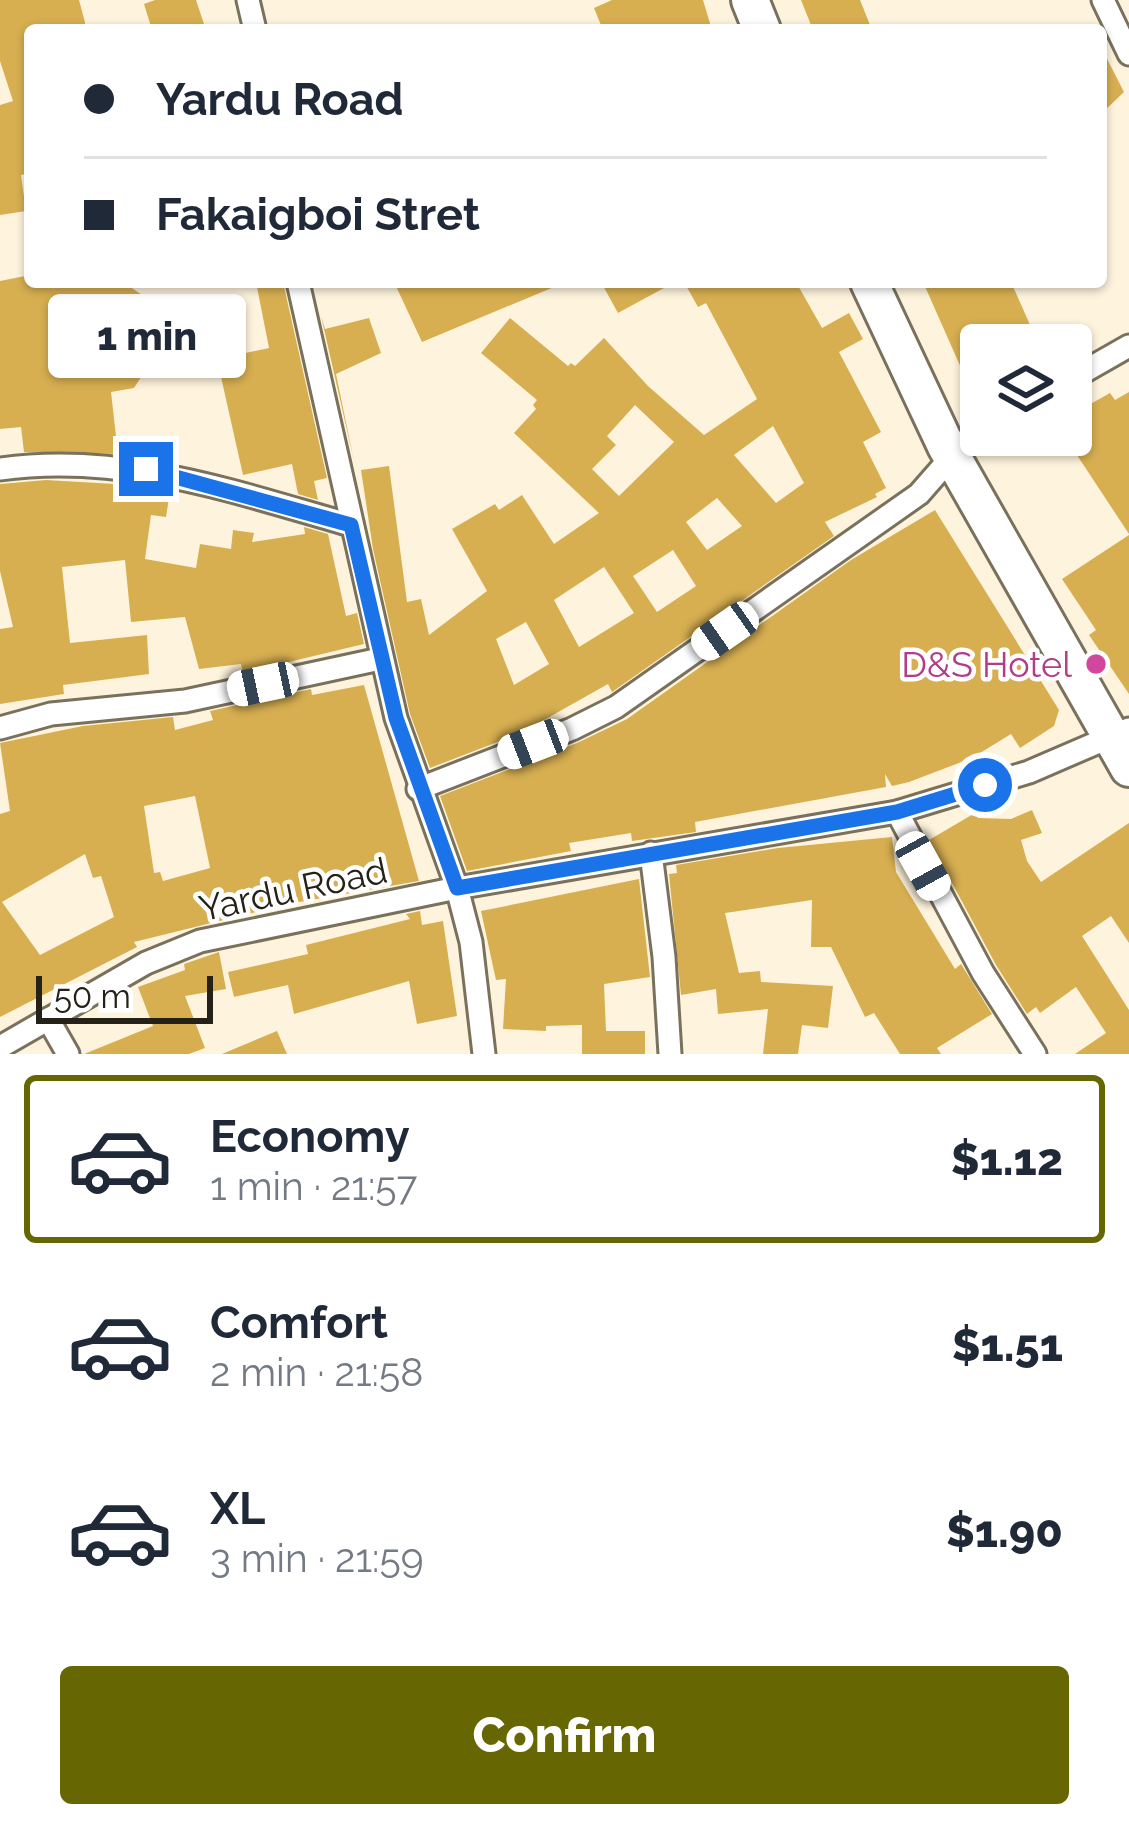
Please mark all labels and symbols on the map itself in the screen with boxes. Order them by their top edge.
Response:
callout: 1 min [47,295,245,379]
route end [119,442,173,496]
car [685,596,765,666]
place label: D&S Hotel [901,643,1072,685]
marker: D&S Hotel [1083,651,1109,677]
car [224,659,302,709]
car [493,714,573,774]
route start [958,758,1012,812]
car [890,826,956,906]
street label: Yardu Road [195,849,391,929]
scale bar [36,970,213,1023]

